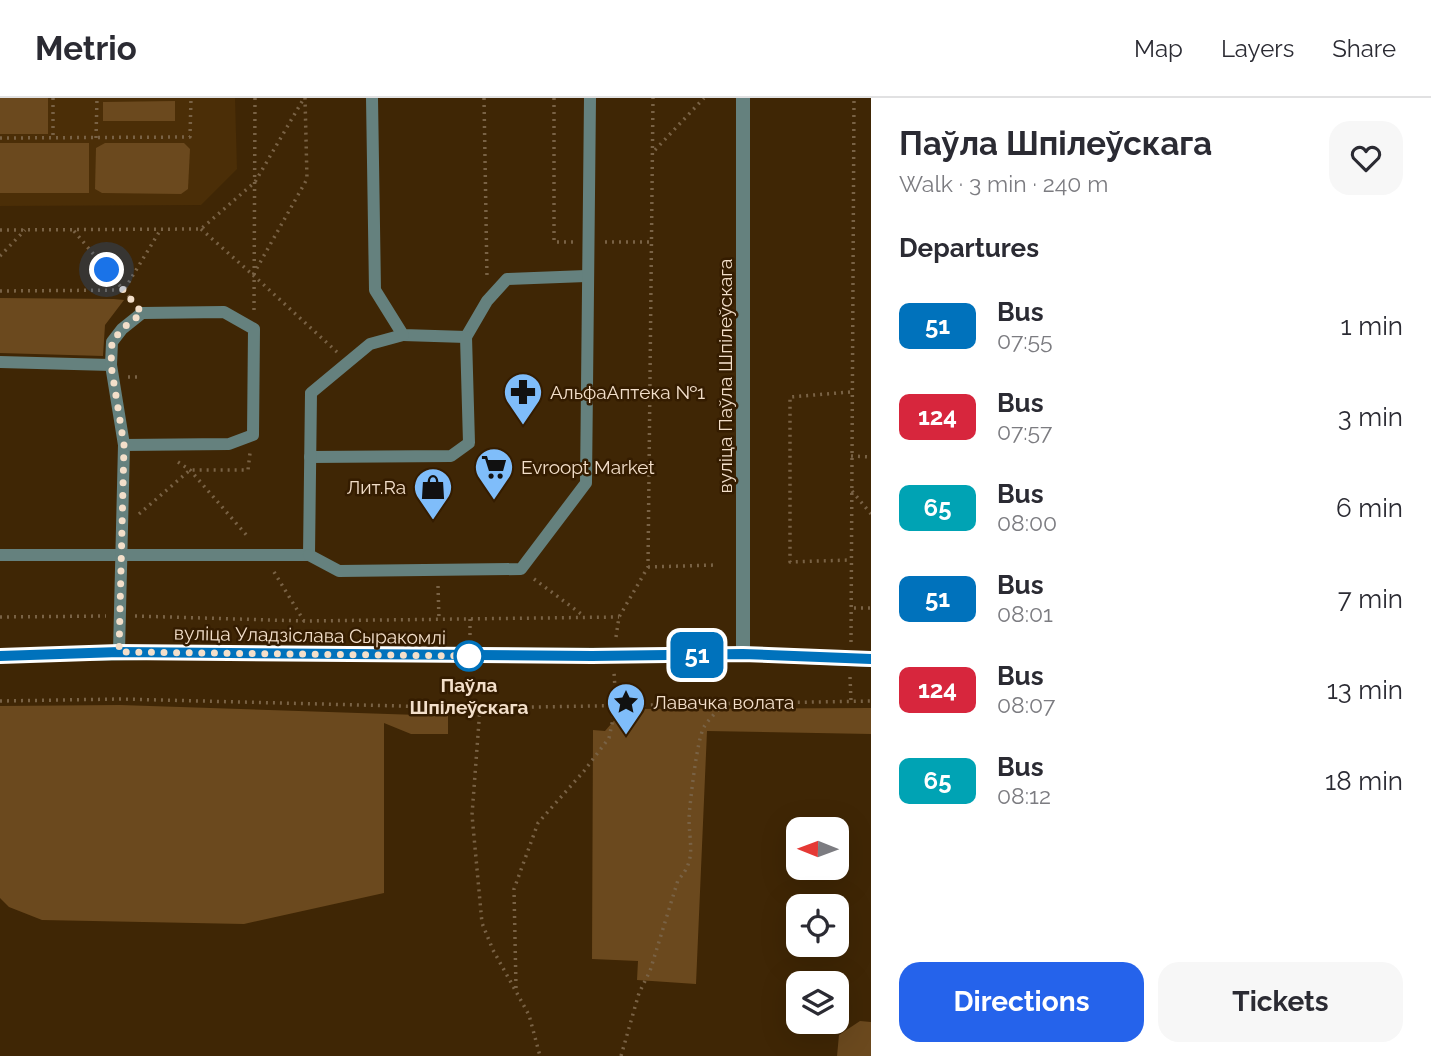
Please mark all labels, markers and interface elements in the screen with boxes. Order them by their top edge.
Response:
text: Metrio [35,29,137,68]
text: Map [1134,34,1183,63]
text: Layers [1221,34,1294,63]
text: Share [1332,34,1396,63]
button: heart [1329,121,1403,195]
text: Паўла Шпілеўскага [899,124,1212,163]
text: Walk · 3 min · 240 m [899,170,1108,197]
text: Departures [899,233,1039,263]
your location [89,252,124,287]
street label: вуліца Паўла Шпілеўскага [714,259,736,493]
text: Bus [997,297,1044,327]
text: 51 [925,311,950,340]
text: 1 min [1341,311,1403,341]
text: 07:55 [997,327,1053,354]
pharmacy icon: АльфаАптека №1 [502,371,544,426]
place label: АльфаАптека №1 [550,381,705,403]
text: Bus [997,388,1044,418]
text: 124 [918,402,957,431]
text: 3 min [1338,402,1403,432]
text: 07:57 [997,418,1052,445]
supermarket icon: Evroopt Market [473,446,515,501]
place label: Evroopt Market [521,456,655,478]
shop icon: Лит.Ra [412,466,454,521]
place label: Лит.Ra [346,476,406,498]
text: Bus [997,479,1044,509]
text: 65 [924,493,951,522]
text: 6 min [1336,493,1403,523]
text: 08:00 [997,509,1057,536]
text: Bus [997,570,1044,600]
text: 51 [925,584,950,613]
text: 7 min [1338,584,1403,614]
text: 08:01 [997,600,1053,627]
street label: вуліца Уладзіслава Сыракомлі [174,622,446,648]
line badge: 51 [666,632,728,678]
text: 51 [684,640,710,669]
marker: Паўла Шпілеўскага [454,641,484,671]
text: Bus [997,661,1044,691]
place label: Паўла Шпілеўскага [410,674,528,718]
text: 124 [918,675,957,704]
text: 13 min [1327,675,1403,705]
place icon: Лавачка волата [605,681,647,736]
place label: Лавачка волата [653,691,794,713]
text: 08:07 [997,691,1055,718]
text: Bus [997,752,1044,782]
text: 65 [924,766,951,795]
text: 18 min [1325,766,1403,796]
text: 08:12 [997,782,1051,809]
north arrow [786,817,849,880]
map controls [786,817,849,1034]
button: locate [786,894,849,957]
button: Directions [899,962,1144,1042]
button: Tickets [1158,962,1403,1042]
button: layers [786,971,849,1034]

